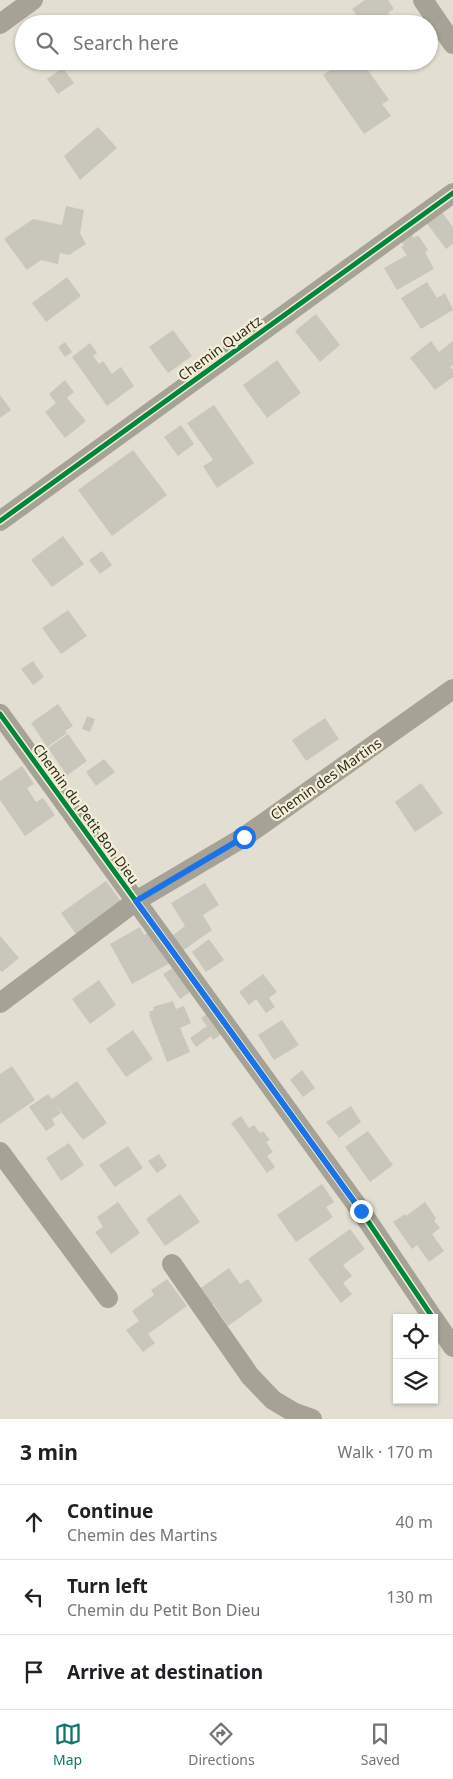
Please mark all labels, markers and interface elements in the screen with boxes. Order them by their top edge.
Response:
search box [15,15,438,70]
icon: search [33,29,61,57]
text: Search here [73,30,179,56]
street label: Chemin Quartz [174,310,266,384]
street label: Chemin des Martins [266,733,385,824]
street label: Chemin du Petit Bon Dieu [29,740,144,888]
route start [233,826,256,849]
route end [350,1200,373,1223]
map controls [393,1314,438,1404]
button: locate [393,1314,438,1359]
button: layers [393,1359,438,1404]
text: 3 min [20,1438,78,1466]
text: Walk · 170 m [338,1441,433,1463]
text: Continue [67,1498,153,1524]
icon: ahead [20,1508,48,1536]
text: 40 m [396,1511,433,1533]
text: Chemin des Martins [67,1524,217,1546]
text: Turn left [67,1573,148,1599]
icon: left [20,1583,48,1611]
text: 130 m [386,1586,433,1608]
text: Chemin du Petit Bon Dieu [67,1599,260,1621]
icon: arrive [20,1658,48,1686]
text: Arrive at destination [67,1659,263,1685]
tab: Map [53,1720,82,1769]
tab: Directions [188,1720,255,1769]
tab: Saved [361,1720,400,1769]

